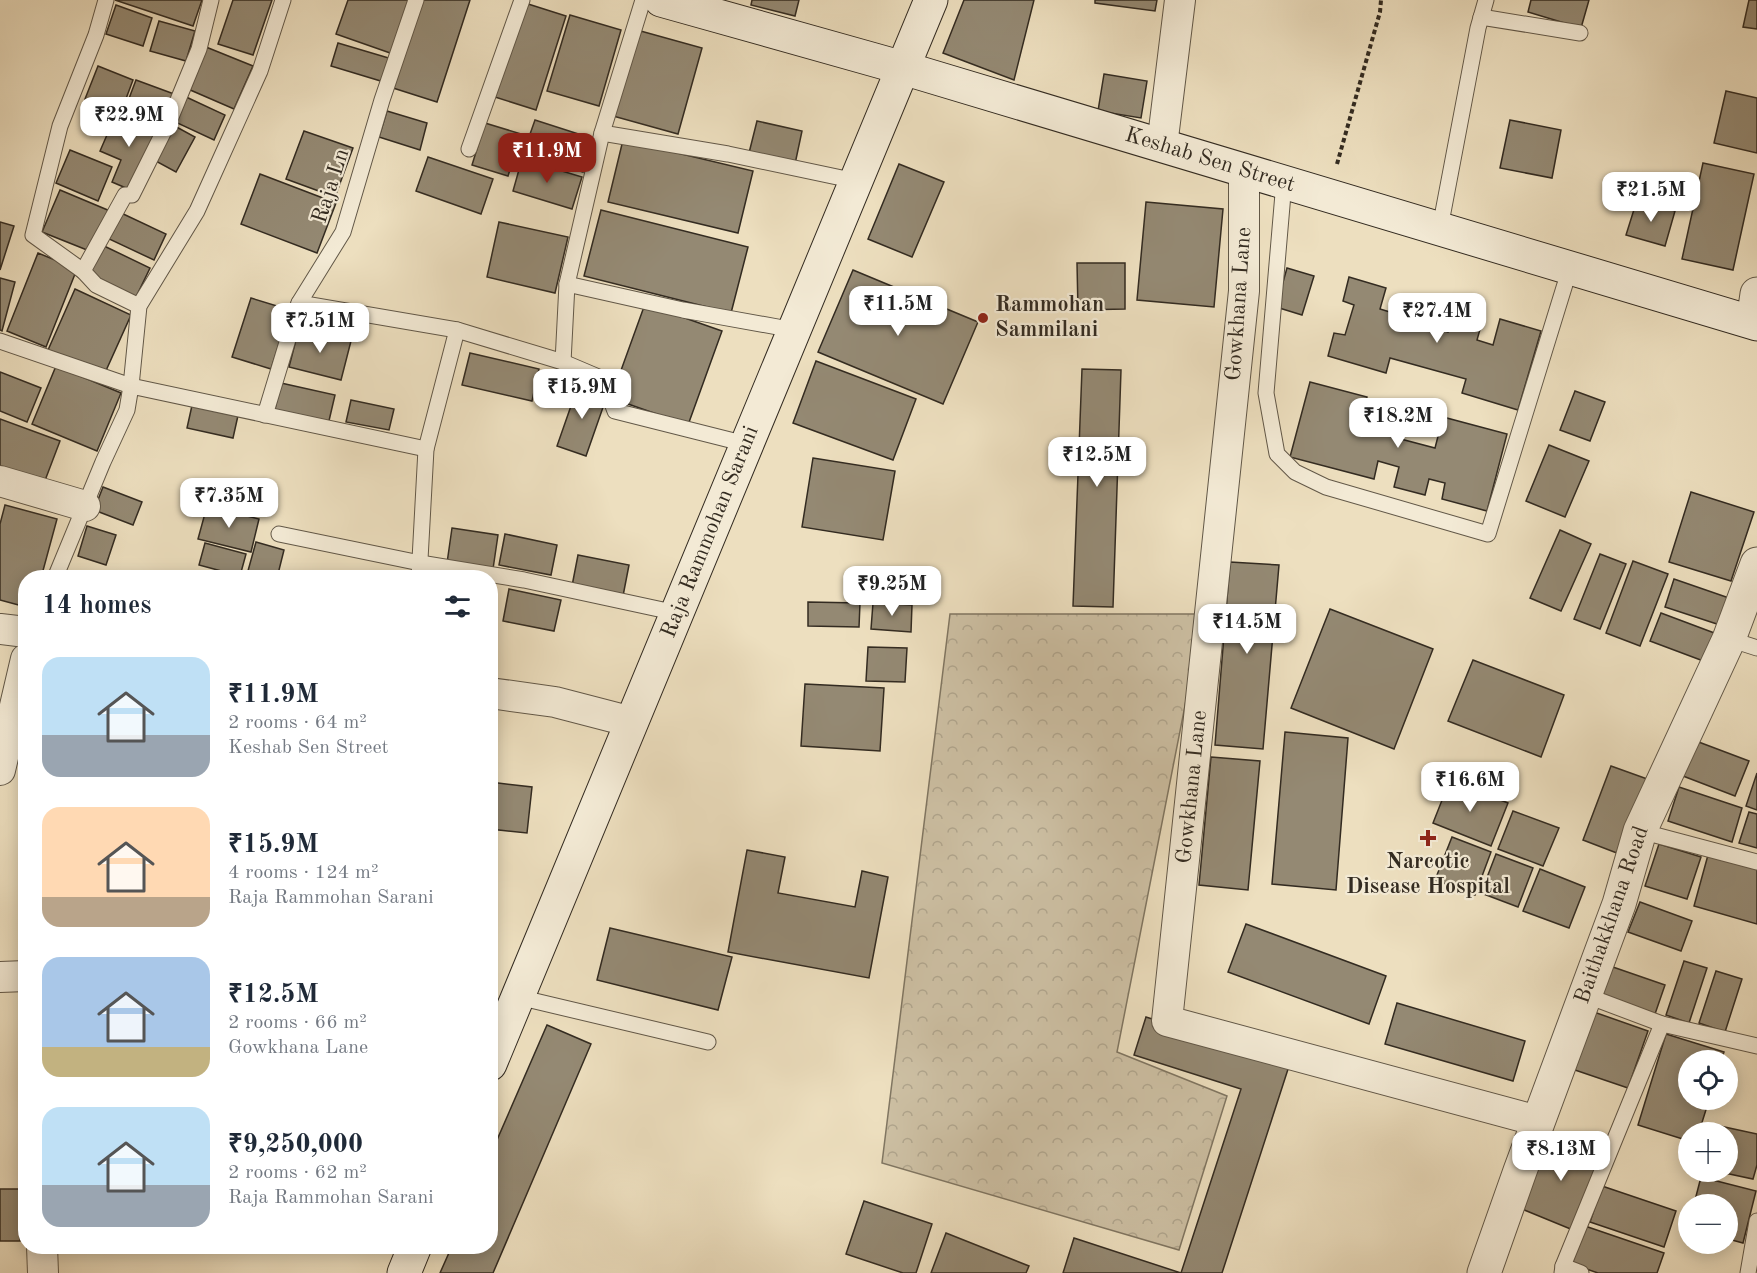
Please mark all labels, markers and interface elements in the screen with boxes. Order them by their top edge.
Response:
pin: ₹22.9M [80,97,178,148]
text: ₹22.9M [94,106,164,126]
street label: Keshab Sen Street [1122,124,1298,196]
pin: ₹11.9M [498,133,596,184]
text: ₹11.9M [512,142,582,162]
street label: Raja Ln [309,146,353,226]
pin: ₹21.5M [1602,172,1700,223]
text: ₹21.5M [1616,181,1686,201]
street label: Gowkhana Lane [1223,226,1255,382]
pin: ₹11.5M [849,286,947,337]
pin: ₹27.4M [1388,293,1486,344]
place label: Rammohan Sammilani [995,294,1104,341]
text: ₹11.5M [863,295,933,315]
text: ₹27.4M [1402,302,1472,322]
pin: ₹7.51M [271,303,369,354]
marker: Rammohan Sammilani [976,311,990,325]
text: ₹7.51M [285,312,355,332]
pin: ₹15.9M [533,369,631,420]
text: ₹15.9M [547,378,617,398]
pin: ₹18.2M [1349,398,1447,449]
text: ₹18.2M [1363,407,1433,427]
street label: Raja Rammohan Sarani [657,423,763,641]
pin: ₹12.5M [1048,437,1146,488]
text: ₹12.5M [1062,446,1132,466]
pin: ₹7.35M [180,478,278,529]
text: ₹7.35M [194,487,264,507]
pin: ₹9.25M [843,566,941,617]
text: ₹9.25M [857,575,927,595]
icon: filters [441,590,474,623]
text: 14 homes [42,593,151,619]
pin: ₹14.5M [1198,604,1296,655]
text: ₹14.5M [1212,613,1282,633]
icon: home [90,681,162,753]
text: ₹11.9M [228,682,319,708]
street label: Gowkhana Lane [1173,709,1211,865]
text: 2 rooms · 64 m² [228,713,367,733]
text: Keshab Sen Street [228,738,389,758]
pin: ₹16.6M [1421,762,1519,813]
text: ₹16.6M [1435,771,1505,791]
street label: Baithakkhana Road [1571,823,1653,1007]
marker: Narcotic Disease Hospital [1419,829,1437,847]
icon: home [90,831,162,903]
text: ₹15.9M [228,832,319,858]
place label: Narcotic Disease Hospital [1346,851,1510,898]
text: 4 rooms · 124 m² [228,863,378,883]
text: Raja Rammohan Sarani [228,888,434,908]
icon: home [90,981,162,1053]
text: ₹12.5M [228,982,319,1008]
text: 2 rooms · 66 m² [228,1013,367,1033]
text: Gowkhana Lane [228,1038,368,1058]
map controls [1678,1050,1738,1254]
button: locate [1678,1050,1738,1110]
button: + [1678,1122,1738,1182]
icon: home [90,1131,162,1203]
pin: ₹8.13M [1512,1131,1610,1182]
text: ₹9,250,000 [228,1132,363,1158]
text: ₹8.13M [1526,1140,1596,1160]
text: 2 rooms · 62 m² [228,1163,367,1183]
text: Raja Rammohan Sarani [228,1188,434,1208]
button: − [1678,1194,1738,1254]

